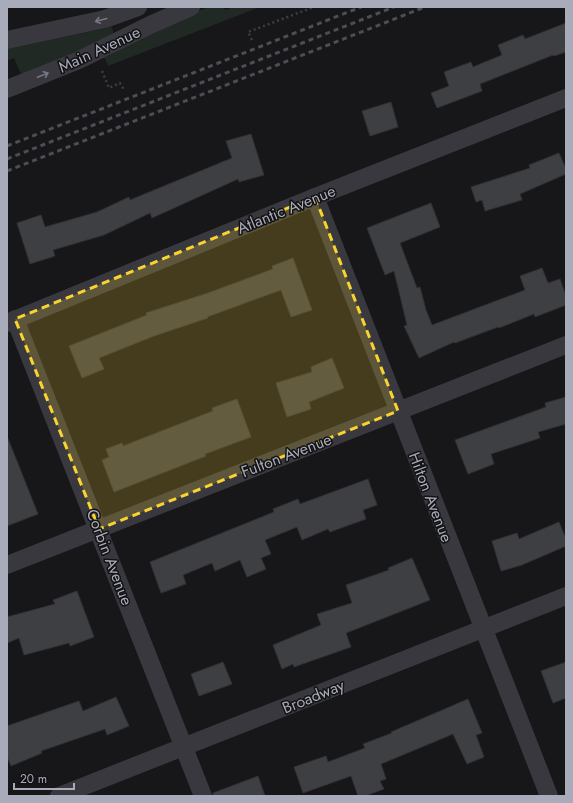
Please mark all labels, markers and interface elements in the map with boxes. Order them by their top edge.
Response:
one-way arrow [95,17,108,24]
street label: Main Avenue [55,20,144,78]
one-way arrow [37,70,49,78]
street label: Atlantic Avenue [233,179,339,240]
street label: Fulton Avenue [238,428,335,483]
street label: Hilton Avenue [403,449,458,546]
street label: Corbin Avenue [81,506,138,609]
street label: Broadway [279,673,349,719]
scale bar [14,765,74,791]
text: 20 m [20,770,47,788]

